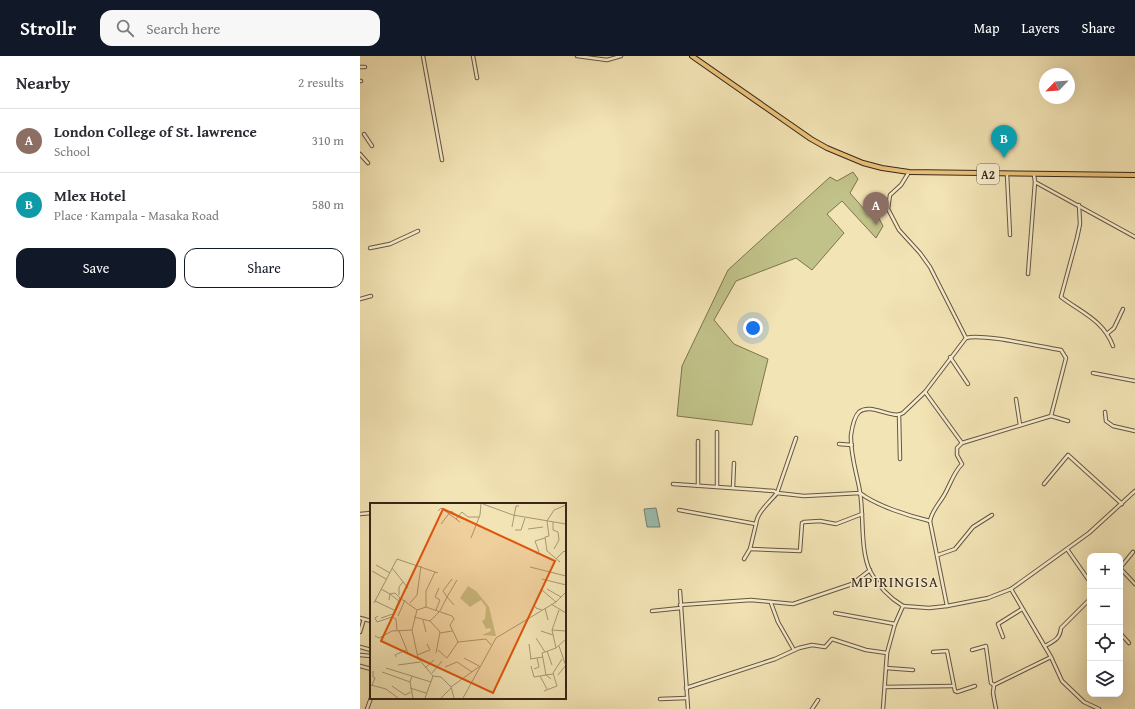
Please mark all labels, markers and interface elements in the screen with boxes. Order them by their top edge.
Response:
search box [100,10,380,46]
text: Strollr [20,14,76,42]
icon: search [114,17,136,39]
text: Search here [146,18,220,39]
text: Map [974,18,1000,38]
text: Layers [1022,18,1060,38]
text: Share [1082,18,1115,38]
north arrow [1039,68,1075,104]
text: Nearby [16,70,70,95]
text: 2 results [298,73,344,92]
text: London College of St. lawrence [54,121,257,142]
pin: B [991,125,1017,158]
text: A [25,131,33,150]
text: 310 m [312,131,344,150]
text: School [54,142,90,161]
road number: A2 [977,164,999,184]
text: Mlex Hotel [54,185,126,206]
pin: A [863,192,889,225]
text: B [25,195,33,214]
text: 580 m [312,195,344,214]
text: Place · Kampala - Masaka Road [54,206,219,225]
button: Save [16,248,176,288]
button: Share [184,248,344,288]
your location [743,318,763,338]
inset map [370,503,566,699]
map controls [1087,553,1123,697]
button: + [1087,553,1123,589]
district label: MPIRINGISA [851,571,939,592]
button: − [1087,589,1123,625]
button: locate [1087,625,1123,661]
button: layers [1087,661,1123,697]

